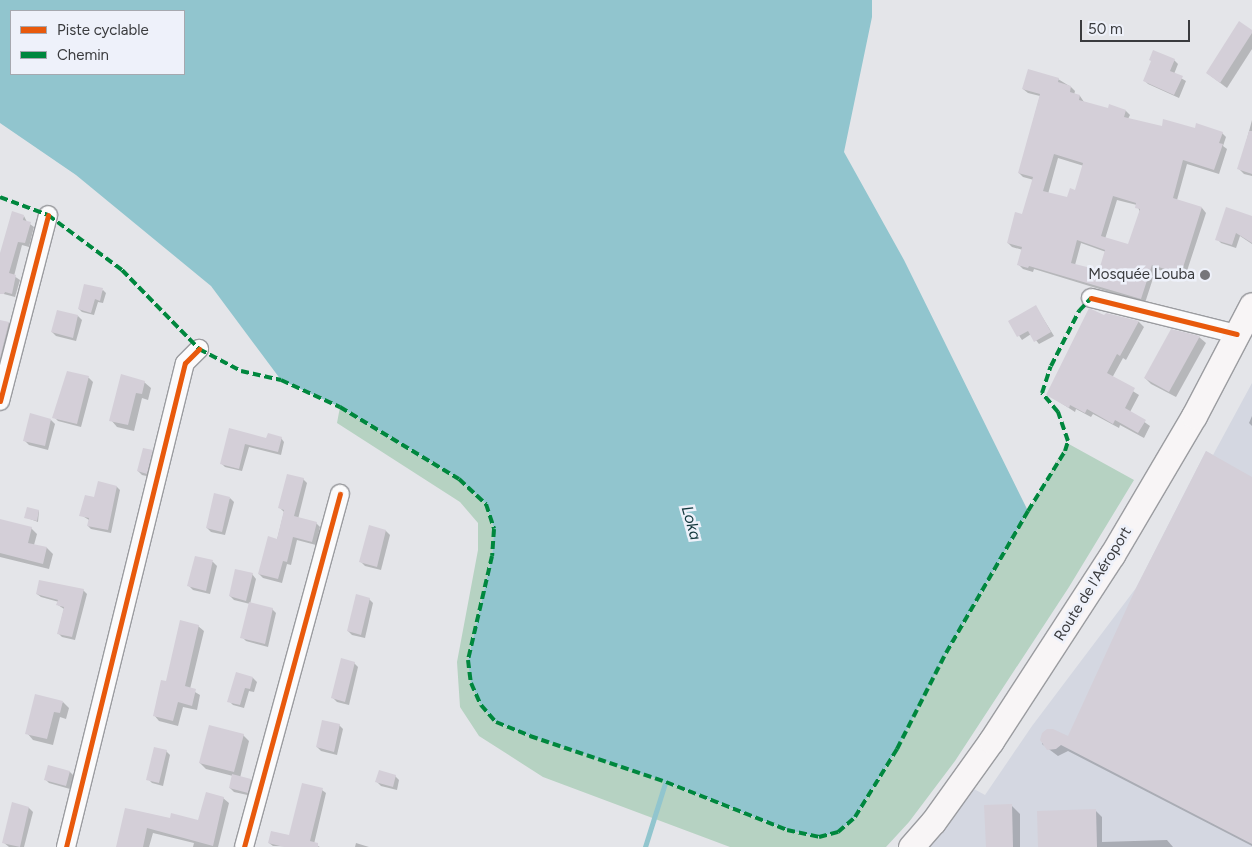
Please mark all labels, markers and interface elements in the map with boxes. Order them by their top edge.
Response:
legend [10,10,185,75]
scale bar [1082,10,1192,42]
text: 50 m [1088,20,1123,38]
text: Piste cyclable [57,21,149,39]
text: Chemin [57,46,109,64]
place label: Mosquée Louba [1088,266,1195,284]
marker: Mosquée Louba [1199,269,1211,281]
water label: Loka [677,504,705,542]
street label: Route de l'Aéroport [1051,524,1135,644]

